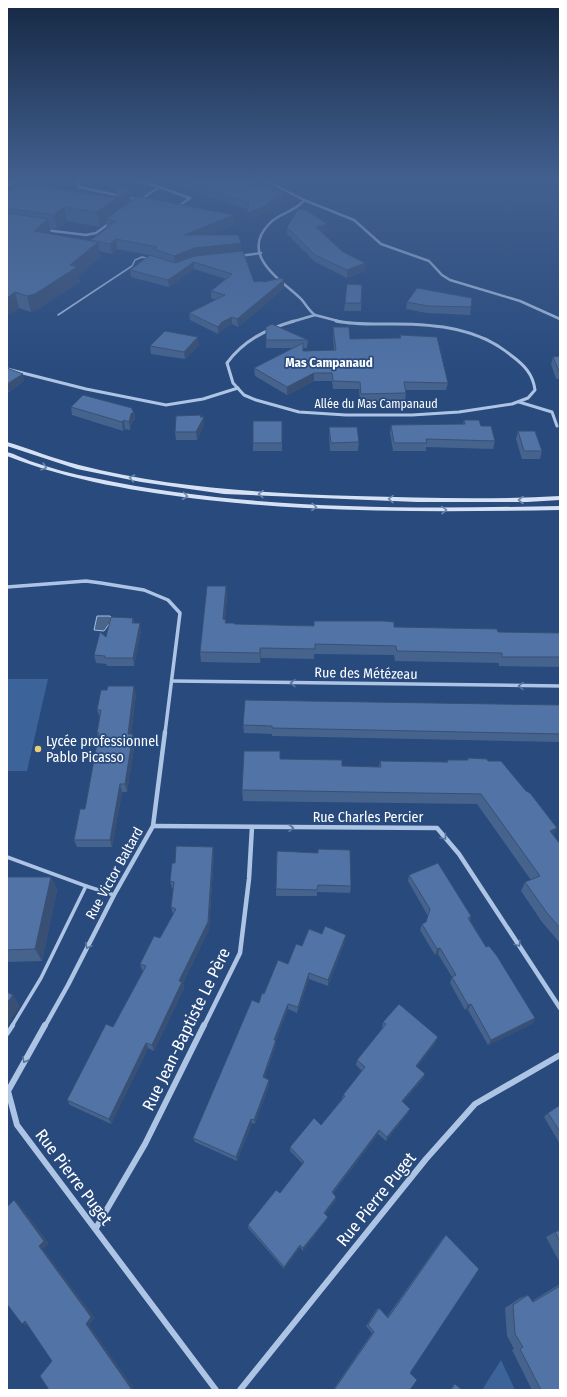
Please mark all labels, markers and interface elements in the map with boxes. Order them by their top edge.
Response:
district label: Mas Campanaud [285,355,373,370]
street label: Allée du Mas Campanaud [314,397,438,411]
one-way arrow [40,462,47,471]
one-way arrow [129,475,135,483]
one-way arrow [258,490,264,499]
one-way arrow [182,491,188,500]
one-way arrow [388,495,394,503]
one-way arrow [518,496,524,504]
one-way arrow [311,503,317,512]
one-way arrow [441,505,447,514]
street label: Rue des Métézeau [314,664,418,683]
one-way arrow [290,678,296,687]
one-way arrow [518,682,524,690]
place label: Lycée professionnel Pablo Picasso [46,733,159,766]
marker: Lycée professionnel Pablo Picasso [33,744,43,754]
street label: Rue Charles Percier [313,809,423,826]
street label: Rue Victor Baltard [82,824,147,922]
one-way arrow [288,824,294,832]
one-way arrow [440,832,447,840]
one-way arrow [513,940,521,947]
one-way arrow [85,942,92,950]
street label: Rue Jean-Baptiste Le Père [138,944,235,1114]
one-way arrow [23,1056,30,1063]
street label: Rue Pierre Puget [31,1125,117,1230]
street label: Rue Pierre Puget [332,1148,421,1251]

